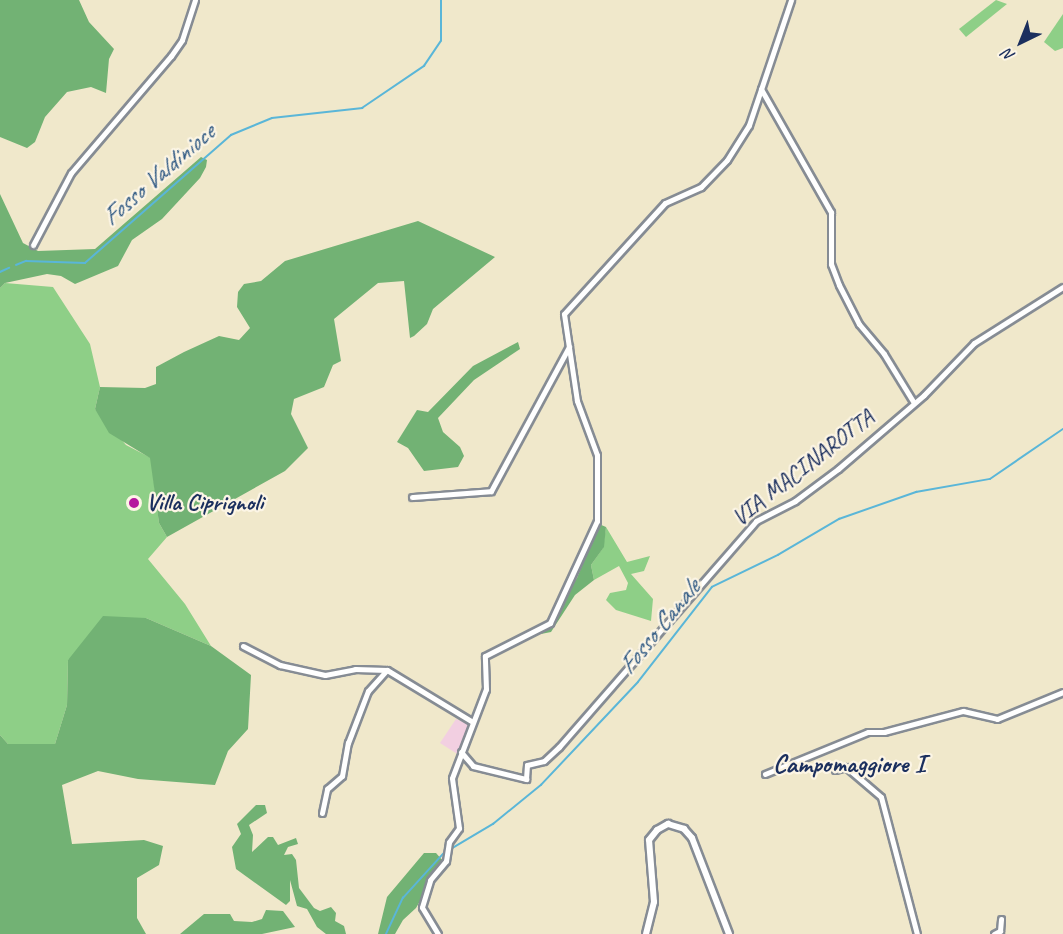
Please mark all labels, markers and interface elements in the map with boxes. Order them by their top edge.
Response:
north arrow [991,12,1051,72]
text: N [998,44,1019,66]
water label: Fosso Valdinioce [95,118,221,232]
street label: VIA MACINAROTTA [727,404,879,532]
place label: Villa Ciprignoli [146,489,263,517]
marker: Villa Ciprignoli [127,496,141,510]
water label: Fosso Canale [612,574,706,680]
district label: Campomaggiore I [773,748,925,780]

